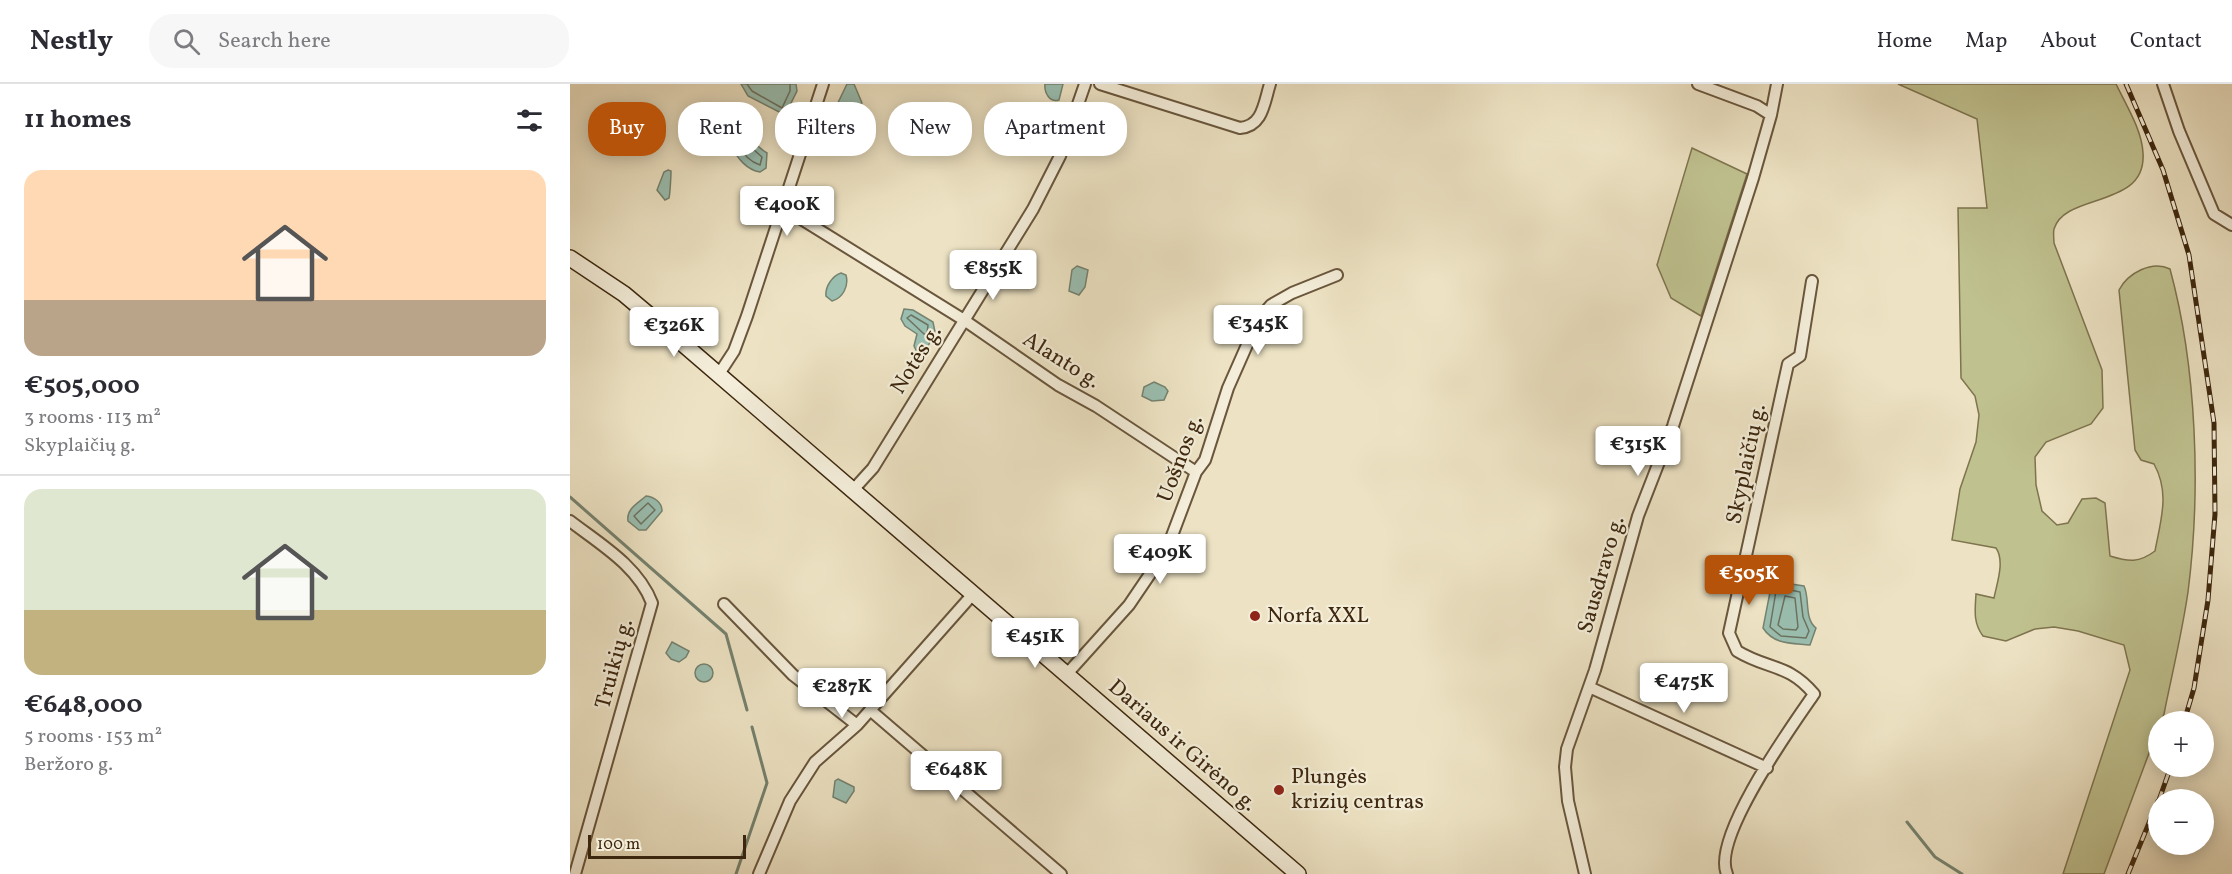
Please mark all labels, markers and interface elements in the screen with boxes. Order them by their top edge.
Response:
search box [149,14,569,68]
text: Nestly [30,22,113,61]
icon: search [170,25,203,58]
text: Search here [218,26,331,57]
text: Home [1877,27,1932,56]
text: Map [1965,27,2007,56]
text: About [2040,27,2097,56]
text: Contact [2130,27,2202,56]
text: 11 homes [24,102,131,138]
chip: Buy [588,102,666,156]
chip: Rent [678,102,763,156]
chip: Filters [775,102,876,156]
chip: New [888,102,972,156]
chip: Apartment [984,102,1127,156]
icon: filters [513,104,546,137]
pin: €400K [745,186,829,237]
text: €400K [754,191,820,219]
icon: home [231,209,339,317]
pin: €855K [951,250,1035,301]
text: €855K [964,255,1022,283]
pin: €345K [1216,305,1300,356]
pin: €326K [632,307,716,358]
text: €345K [1228,310,1288,338]
text: €326K [644,312,704,340]
street label: Notės g. [884,319,950,401]
street label: Alanto g. [1016,325,1106,397]
text: €505,000 [24,368,140,404]
street label: Skyplaičių g. [1719,401,1775,527]
text: 3 rooms · 113 m² [24,404,161,432]
street label: Uošnos g. [1150,411,1212,507]
pin: €315K [1596,426,1680,477]
text: €315K [1609,431,1667,459]
text: Skyplaičių g. [24,432,135,460]
street label: Sausdravo g. [1570,513,1634,637]
icon: home [231,528,339,636]
pin: €409K [1118,534,1202,585]
text: €409K [1128,539,1192,567]
pin: €505K [1707,555,1791,606]
text: €505K [1719,560,1779,588]
place label: Norfa XXL [1267,601,1369,632]
marker: Norfa XXL [1248,609,1262,623]
street label: Truikių g. [588,616,642,712]
pin: €451K [993,618,1077,669]
text: €451K [1006,623,1064,651]
pin: €475K [1642,663,1726,714]
pin: €287K [800,668,884,719]
text: €475K [1654,668,1714,696]
text: €287K [812,673,872,701]
street label: Dariaus ir Girėno g. [1101,673,1263,819]
text: €648,000 [24,687,142,723]
map controls [2148,711,2214,855]
button: + [2148,711,2214,777]
text: 5 rooms · 153 m² [24,723,162,751]
text: Beržoro g. [24,751,113,779]
pin: €648K [914,751,998,802]
text: €648K [925,756,987,784]
place label: Plungės krizių centras [1291,762,1424,818]
marker: Plungės krizių centras [1272,783,1286,797]
button: − [2148,789,2214,855]
scale bar [588,832,746,860]
text: 100 m [597,834,640,856]

